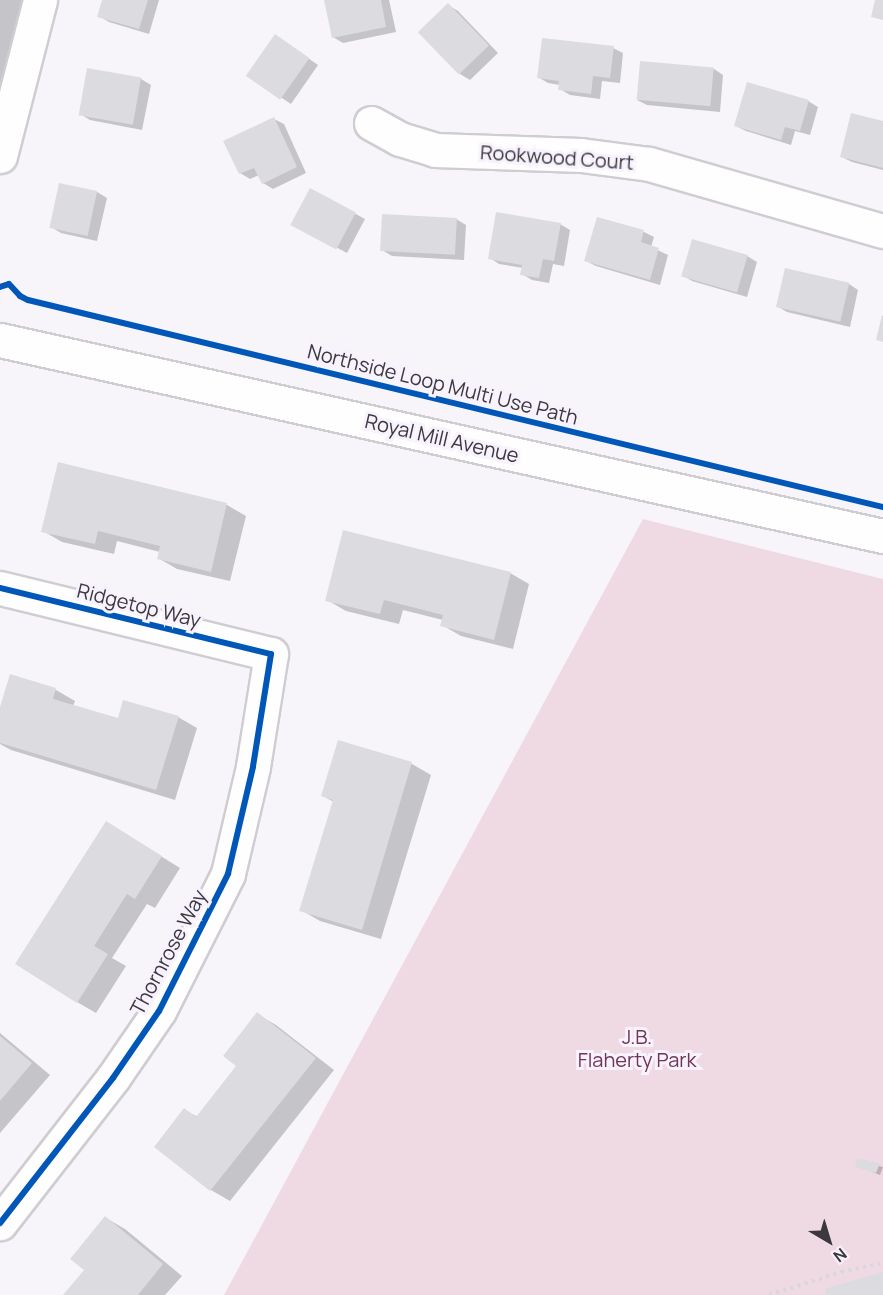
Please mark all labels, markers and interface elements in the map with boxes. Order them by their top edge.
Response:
street label: Rookwood Court [479,140,635,174]
street label: Northside Loop Multi Use Path [305,339,581,429]
street label: Royal Mill Avenue [363,409,521,467]
street label: Ridgetop Way [75,578,203,632]
street label: Thornrose Way [125,885,211,1019]
park label: J.B. Flaherty Park [578,1025,696,1072]
north arrow [799,1211,859,1271]
text: N [829,1243,851,1267]

